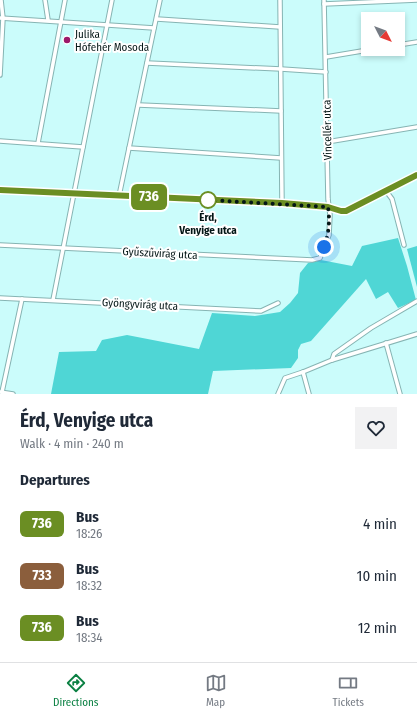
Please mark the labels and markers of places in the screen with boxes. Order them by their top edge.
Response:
place label: Julika Hófehér Mosoda [75,28,149,54]
marker: Julika Hófehér Mosoda [62,35,72,45]
marker: Érd, Venyige utca [199,191,217,209]
place label: Érd, Venyige utca [178,210,237,237]

